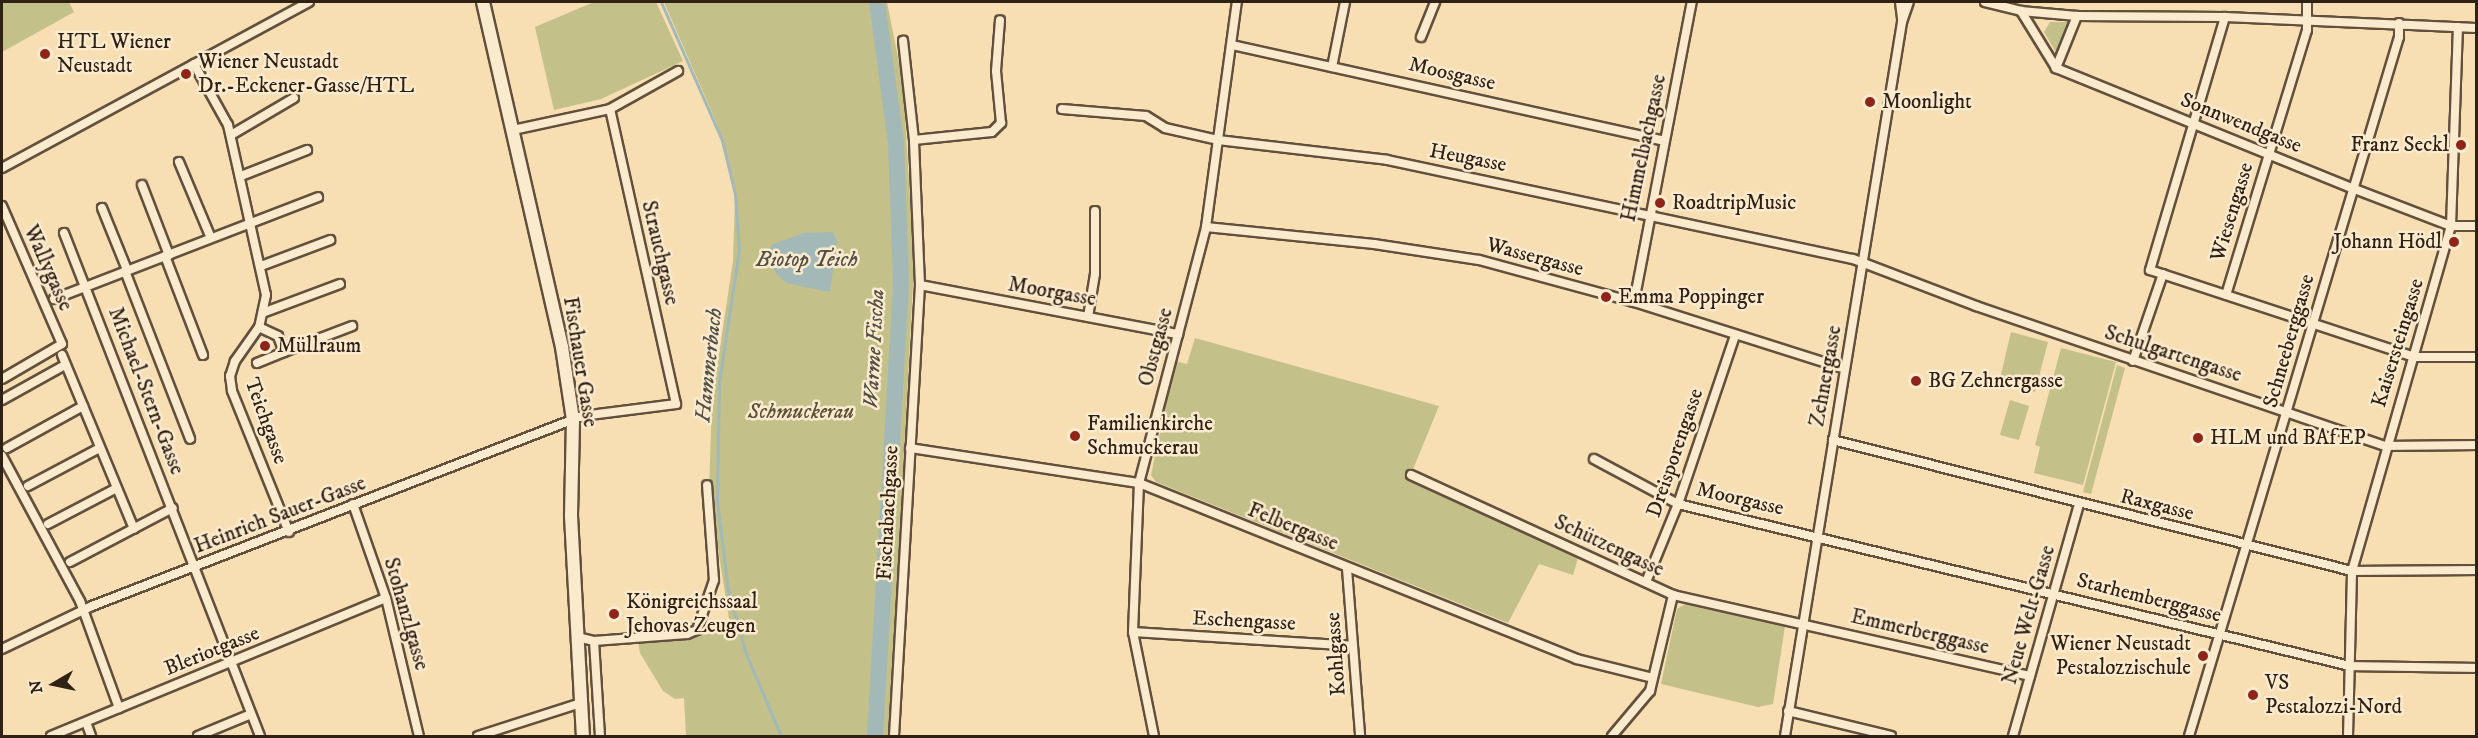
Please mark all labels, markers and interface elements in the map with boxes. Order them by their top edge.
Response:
place label: HTL Wiener Neustadt [57,29,171,79]
marker: HTL Wiener Neustadt [38,47,52,61]
place label: Wiener Neustadt Dr.-Eckener-Gasse/HTL [198,49,414,99]
street label: Moosgasse [1406,52,1498,96]
marker: Wiener Neustadt Dr.-Eckener-Gasse/HTL [179,67,193,81]
street label: Himmelbachgasse [1616,72,1672,224]
street label: Sonnwendgasse [2177,87,2305,159]
place label: Moonlight [1882,89,1972,115]
marker: Moonlight [1863,95,1877,109]
place label: Franz Seckl [2350,132,2449,158]
street label: Heugasse [1427,138,1509,178]
marker: Franz Seckl [2454,138,2468,152]
street label: Wiesengasse [2205,160,2259,264]
place label: RoadtripMusic [1672,190,1796,216]
marker: RoadtripMusic [1653,196,1667,210]
street label: Strauchgasse [636,198,684,308]
street label: Wallygasse [18,221,78,315]
place label: Johann Hödl [2333,229,2442,255]
street label: Wassergasse [1484,232,1586,282]
marker: Johann Hödl [2447,235,2461,249]
water label: Biotop Teich [756,247,858,273]
street label: Schneeberggasse [2258,271,2320,411]
street label: Moorgasse [1006,272,1098,312]
street label: Kaisersteingasse [2366,276,2430,410]
place label: Emma Poppinger [1618,284,1764,310]
water label: Warme Fischa [858,289,890,409]
marker: Emma Poppinger [1599,290,1613,304]
street label: Fischauer Gasse [557,295,603,429]
street label: Michael-Stern-Gasse [102,304,190,478]
street label: Obstgasse [1133,305,1179,389]
water label: Hammerbach [690,306,728,424]
street label: Schulgartengasse [2101,320,2245,388]
street label: Zehnergasse [1805,323,1847,429]
place label: Müllraum [277,333,361,359]
marker: Müllraum [258,339,272,353]
place label: BG Zehnergasse [1928,368,2063,394]
street label: Teichgasse [239,374,293,468]
marker: BG Zehnergasse [1909,374,1923,388]
street label: Dreisporengasse [1641,385,1709,521]
park label: Schmuckerau [748,399,854,425]
place label: Familienkirche Schmuckerau [1087,411,1213,461]
place label: HLM und BAfEP [2210,425,2366,451]
marker: Familienkirche Schmuckerau [1068,429,1082,443]
marker: HLM und BAfEP [2191,431,2205,445]
street label: Fischabachgasse [872,445,904,581]
street label: Heinrich Sauer-Gasse [191,471,369,559]
street label: Moorgasse [1694,477,1786,521]
street label: Raxgasse [2118,484,2196,526]
street label: Felbergasse [1244,497,1342,557]
street label: Schützengasse [1550,510,1668,582]
street label: Neue Welt-Gasse [1997,543,2061,687]
street label: Stohanzlgasse [378,555,434,673]
street label: Starhemberggasse [2074,568,2224,628]
place label: Königreichssaal Jehovas Zeugen [626,589,758,639]
street label: Emmerberggasse [1848,604,1992,660]
street label: Eschengasse [1192,606,1296,636]
marker: Königreichssaal Jehovas Zeugen [607,607,621,621]
street label: Kohlgasse [1321,611,1351,697]
street label: Bleriotgasse [161,621,263,681]
place label: Wiener Neustadt Pestalozzischule [2050,631,2191,681]
marker: Wiener Neustadt Pestalozzischule [2196,649,2210,663]
north arrow [24,654,84,714]
place label: VS Pestalozzi-Nord [2265,670,2402,720]
text: N [25,679,47,695]
marker: VS Pestalozzi-Nord [2246,688,2260,702]

